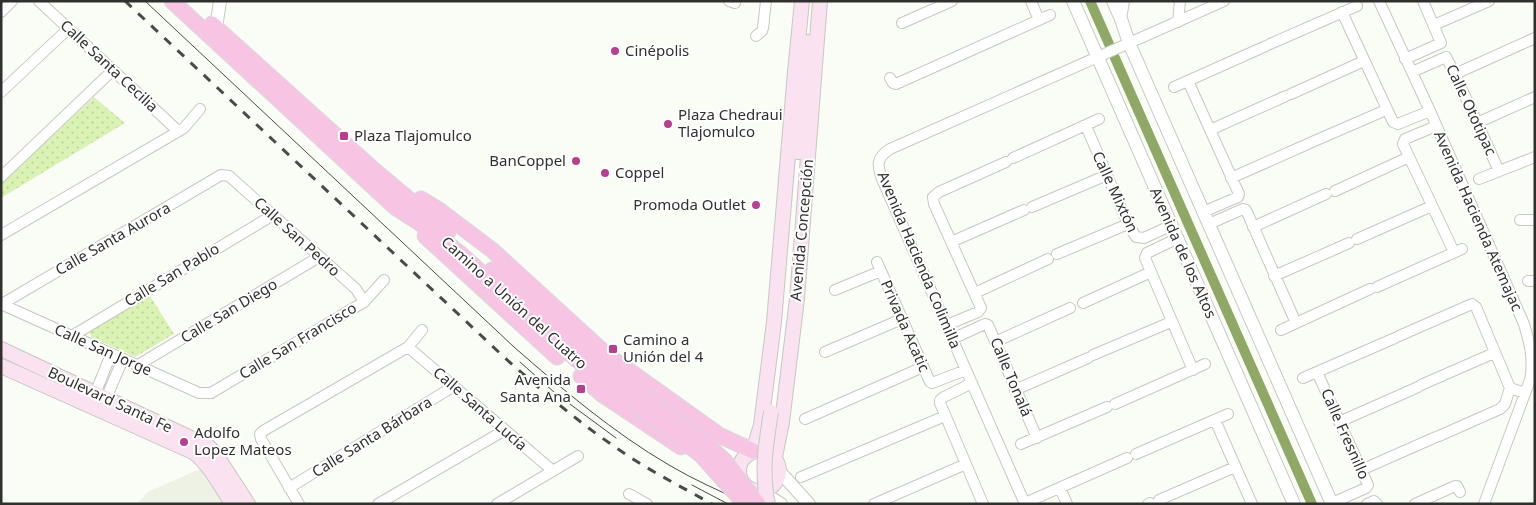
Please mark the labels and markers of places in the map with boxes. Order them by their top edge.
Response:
place label: Cinépolis [625,40,689,60]
marker: Cinépolis [609,45,621,57]
place label: Plaza Chedraui Tlajomulco [678,104,783,141]
marker: Plaza Chedraui Tlajomulco [662,118,674,130]
place label: Plaza Tlajomulco [354,125,472,145]
marker: Plaza Tlajomulco [338,130,350,142]
place label: BanCoppel [489,150,566,170]
marker: BanCoppel [570,155,582,167]
place label: Coppel [615,162,664,182]
marker: Coppel [599,167,611,179]
place label: Promoda Outlet [633,194,747,214]
marker: Promoda Outlet [750,199,762,211]
place label: Camino a Unión del 4 [623,329,704,366]
marker: Camino a Unión del 4 [607,343,619,355]
place label: Avenida Santa Ana [500,369,571,406]
marker: Avenida Santa Ana [575,383,587,395]
place label: Adolfo Lopez Mateos [194,422,292,459]
marker: Adolfo Lopez Mateos [178,436,190,448]

